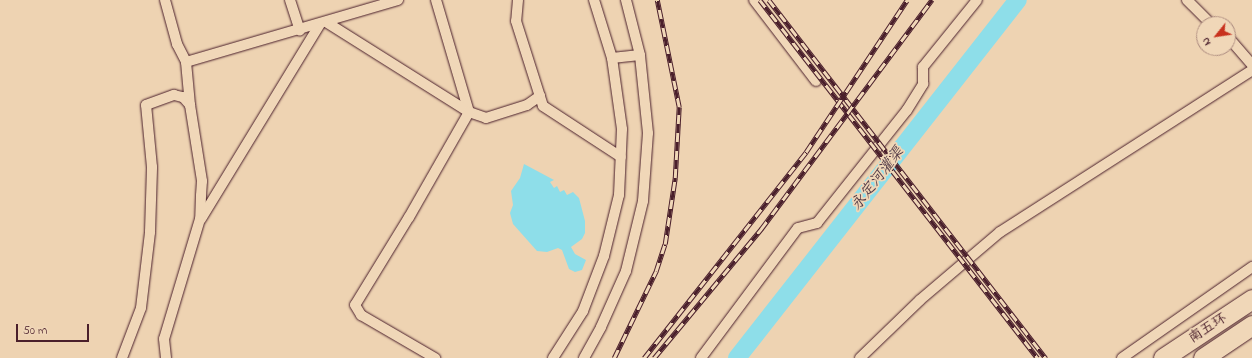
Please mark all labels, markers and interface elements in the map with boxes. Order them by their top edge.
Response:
north arrow [1196,16,1236,56]
text: N [1198,34,1215,49]
water label: 永定河灌渠 [848,144,908,214]
street label: 南五环 [1186,311,1230,347]
scale bar [18,316,91,342]
text: 50 m [23,322,47,340]

